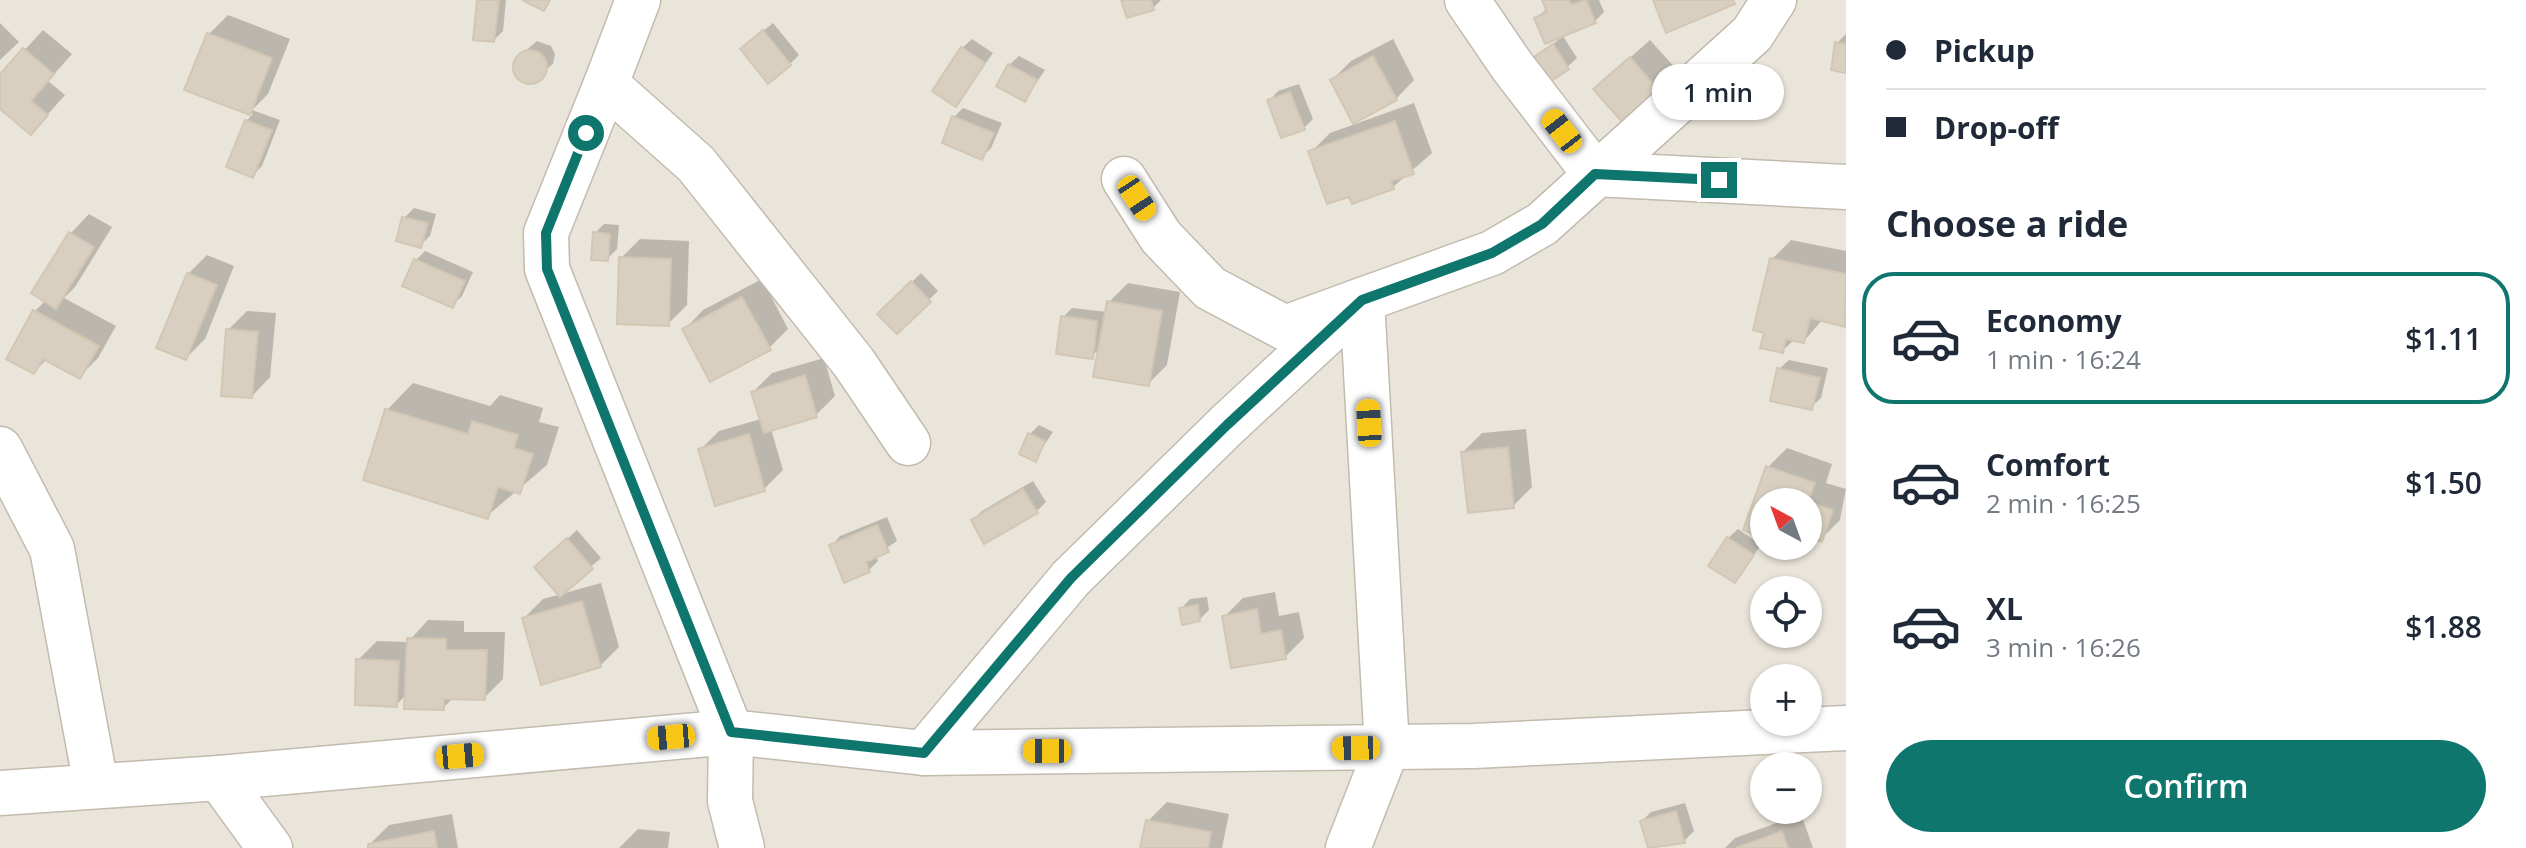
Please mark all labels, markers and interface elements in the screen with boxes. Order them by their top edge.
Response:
text: Pickup [1934,30,2035,71]
callout: 1 min [1653,64,1785,120]
text: 1 min [1683,74,1753,110]
car [1538,105,1586,157]
text: Drop-off [1934,107,2059,148]
route start [568,115,604,151]
route end [1701,162,1737,198]
car [1114,171,1160,225]
text: Choose a ride [1886,199,2128,248]
text: Economy [1986,300,2122,341]
icon: car [1890,302,1962,374]
text: $1.11 [2405,318,2482,359]
text: 1 min · 16:24 [1986,341,2141,377]
car [1356,398,1382,448]
text: Comfort [1986,444,2110,485]
icon: car [1890,446,1962,518]
text: $1.50 [2405,462,2482,503]
text: 2 min · 16:25 [1986,485,2141,521]
north arrow [1750,488,1822,560]
map controls [1750,488,1822,824]
button: locate [1750,576,1822,648]
text: XL [1986,588,2023,629]
icon: car [1890,590,1962,662]
text: $1.88 [2405,606,2482,647]
text: 3 min · 16:26 [1986,629,2141,665]
button: + [1750,664,1822,736]
car [646,723,696,751]
car [1332,736,1380,760]
car [1023,739,1071,763]
button: Confirm [1886,740,2486,832]
car [435,742,485,770]
button: − [1750,752,1822,824]

